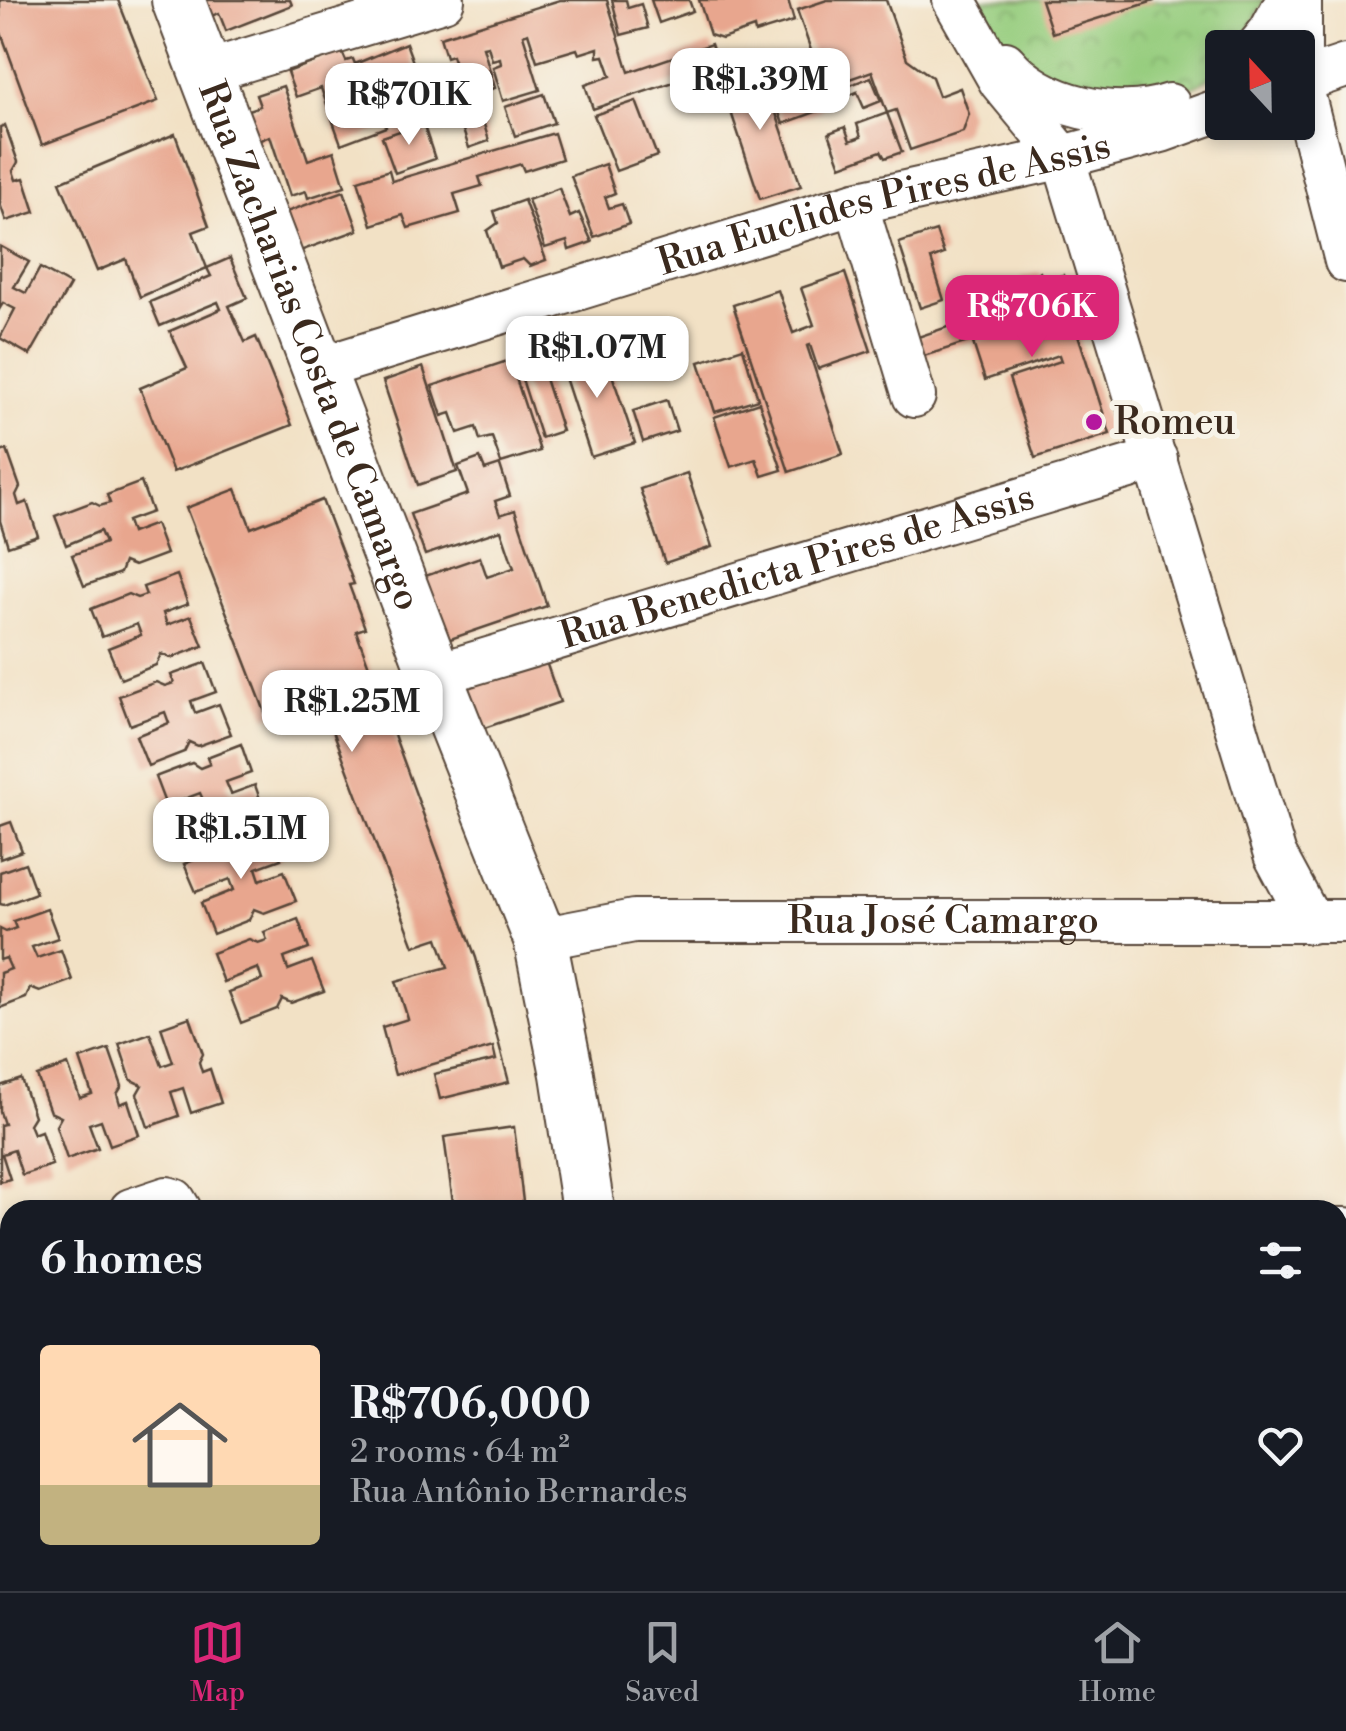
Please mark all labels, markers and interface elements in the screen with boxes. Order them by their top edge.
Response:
north arrow [1205,30,1315,140]
map controls [1205,30,1315,140]
pin: R$1.39M [668,48,852,133]
text: R$1.39M [692,60,828,100]
pin: R$701K [328,63,490,148]
street label: Rua Zacharias Costa de Camargo [188,75,432,617]
text: R$701K [347,75,471,115]
street label: Rua Euclides Pires de Assis [652,122,1116,286]
pin: R$706K [951,275,1113,360]
text: R$706K [967,287,1097,327]
pin: R$1.07M [505,316,689,401]
text: R$1.07M [528,328,666,368]
place label: Romeu [1114,399,1236,446]
marker: Romeu [1083,411,1105,433]
street label: Rua Benedicta Pires de Assis [554,473,1040,660]
pin: R$1.25M [260,670,444,755]
text: R$1.25M [284,682,420,722]
pin: R$1.51M [149,797,333,882]
text: R$1.51M [175,809,307,849]
street label: Rua José Camargo [788,898,1099,945]
icon: filters [1253,1233,1308,1288]
text: 6 homes [40,1234,203,1287]
text: R$706,000 [350,1379,591,1432]
icon: home [120,1385,240,1505]
icon: heart [1253,1418,1308,1473]
text: 2 rooms · 64 m² [350,1432,570,1472]
text: Rua Antônio Bernardes [350,1472,687,1512]
tab: Map [190,1615,245,1710]
tab: Saved [625,1615,699,1710]
tab: Home [1079,1615,1156,1710]

